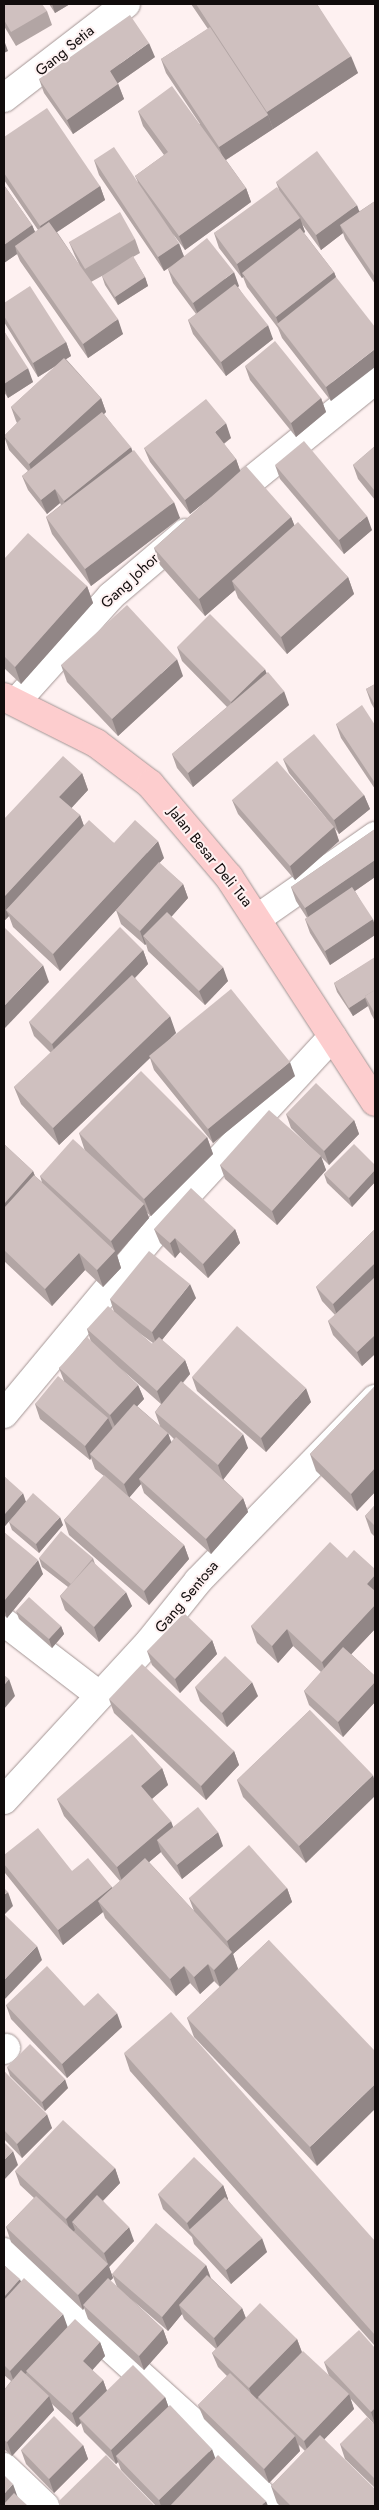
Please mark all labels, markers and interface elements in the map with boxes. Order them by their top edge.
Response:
street label: Gang Setia [32,22,98,80]
street label: Gang Johor [97,550,163,612]
street label: Jalan Besar Deli Tua [164,803,256,911]
street label: Gang Sentosa [152,1557,222,1637]

